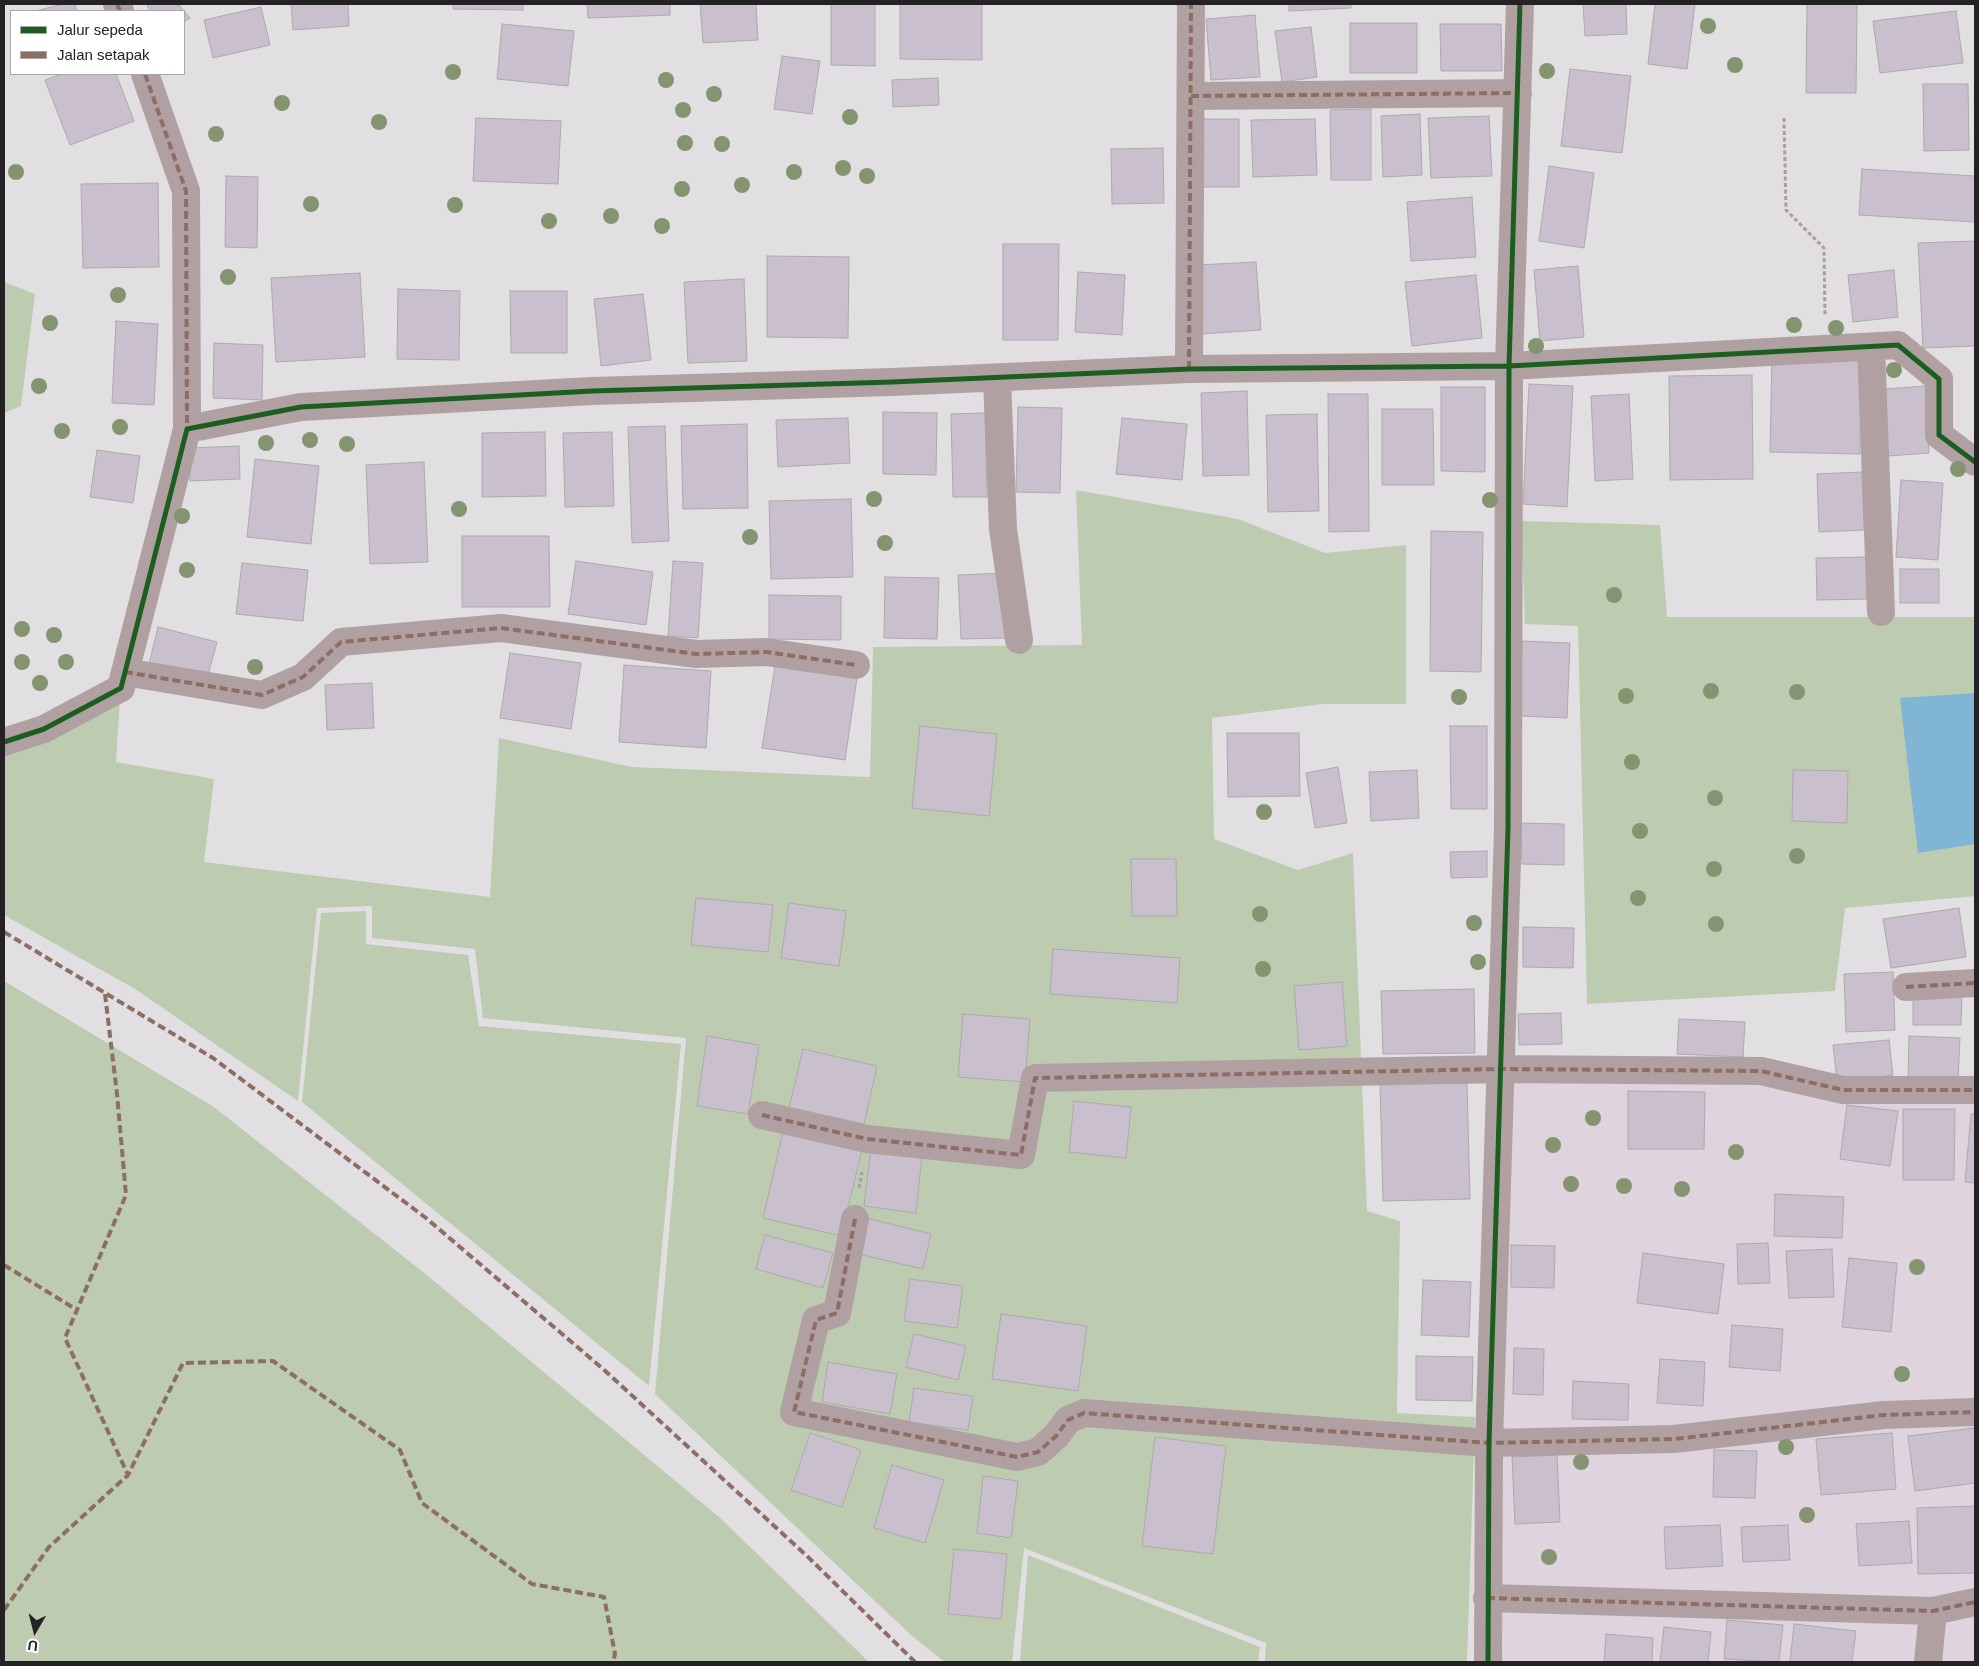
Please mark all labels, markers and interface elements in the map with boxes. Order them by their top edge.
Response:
legend [10,10,185,75]
text: Jalur sepeda [57,21,143,38]
text: Jalan setapak [57,46,150,63]
north arrow [10,1606,60,1656]
text: U [27,1637,39,1654]

